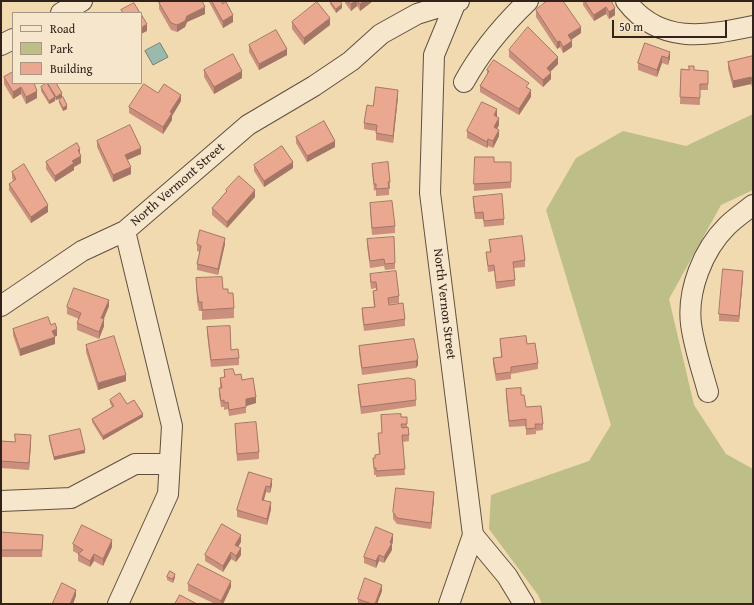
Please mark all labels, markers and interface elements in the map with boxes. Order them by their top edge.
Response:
legend [12,12,142,84]
scale bar [614,12,729,38]
text: 50 m [619,18,643,35]
text: Road [50,20,75,37]
text: Park [50,40,73,57]
text: Building [50,60,93,77]
street label: North Vermont Street [128,140,228,230]
street label: North Vernon Street [429,248,459,360]

